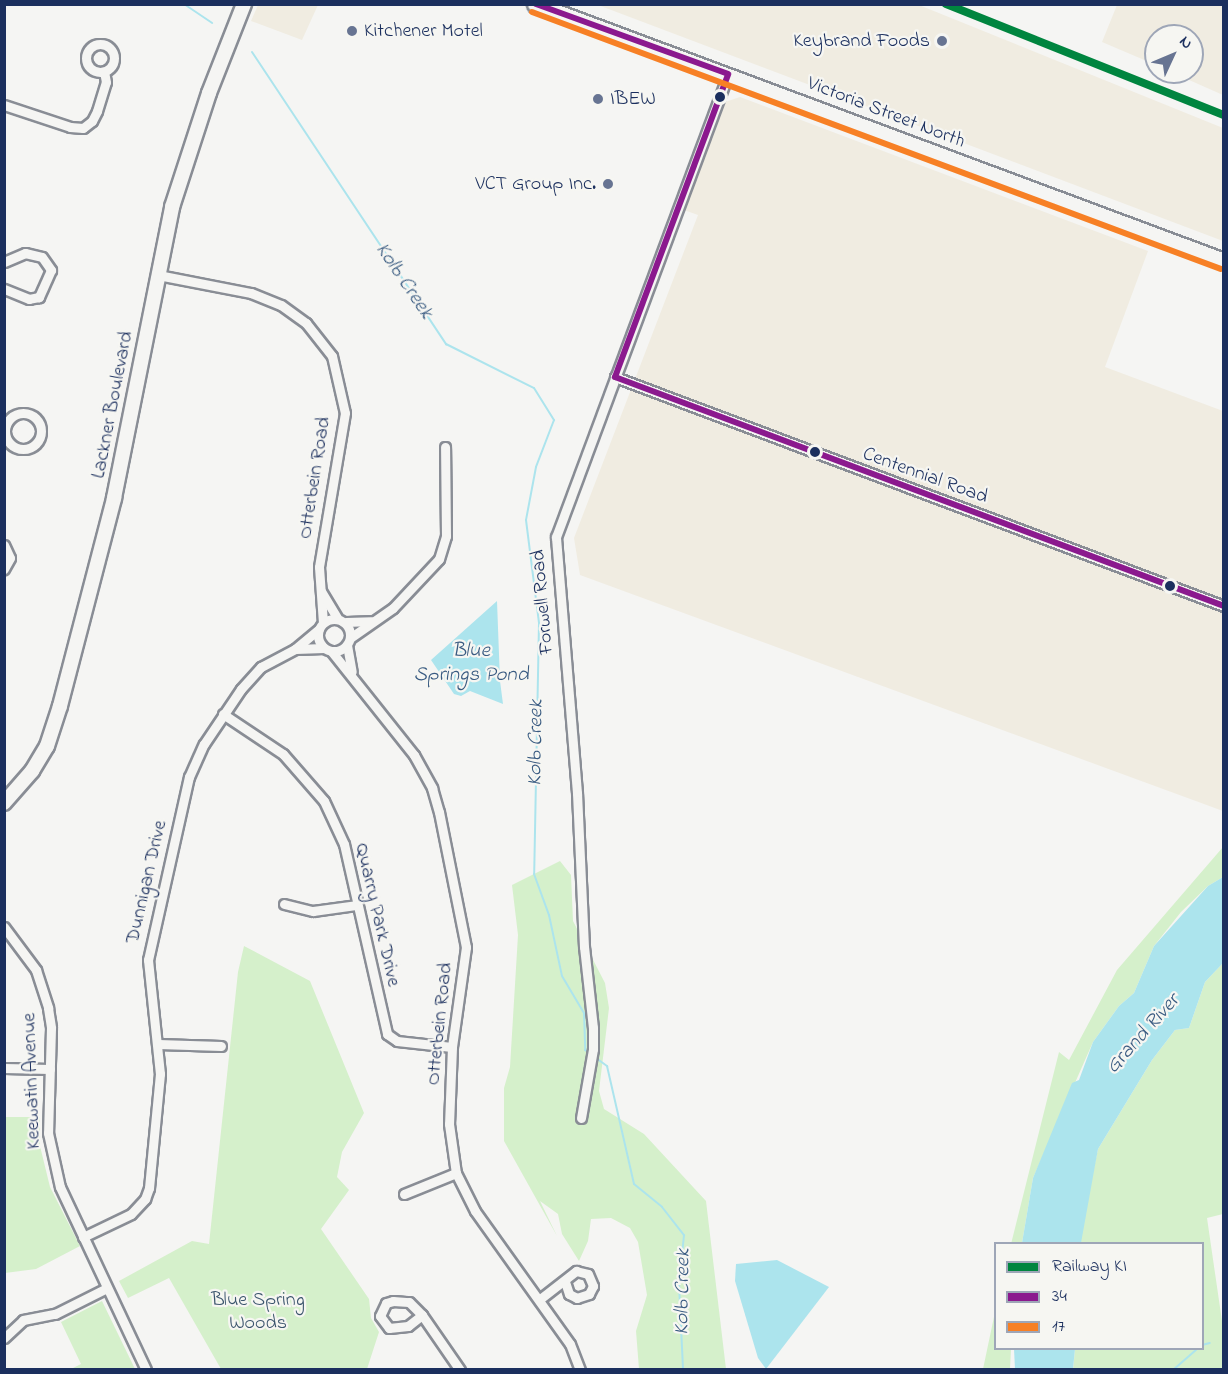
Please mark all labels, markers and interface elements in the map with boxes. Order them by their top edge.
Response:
place label: Kitchener Motel [364,19,483,43]
marker: Kitchener Motel [345,24,359,38]
north arrow [1144,24,1204,84]
place label: Keybrand Foods [793,29,930,53]
text: N [1173,31,1198,55]
marker: Keybrand Foods [935,34,949,48]
street label: Victoria Street North [804,72,968,154]
place label: IBEW [610,87,656,111]
unlabelled marker [714,91,726,103]
marker: IBEW [591,92,605,106]
place label: VCT Group Inc. [475,172,596,196]
marker: VCT Group Inc. [601,177,615,191]
water label: Kolb Creek [369,238,439,324]
street label: Lackner Boulevard [87,329,139,481]
street label: Otterbein Road [294,415,336,541]
street label: Centennial Road [859,442,991,510]
unlabelled marker [809,446,821,458]
street label: Forwell Road [526,549,560,655]
unlabelled marker [1164,580,1176,592]
water label: Blue Springs Pond [414,638,528,688]
water label: Kolb Creek [523,700,549,786]
street label: Dunnigan Drive [121,818,173,946]
street label: Quarry Park Drive [349,841,405,989]
street label: Otterbein Road [422,961,458,1087]
water label: Grand River [1101,989,1185,1079]
street label: Keewatin Avenue [18,1012,46,1150]
legend [994,1242,1204,1350]
water label: Kolb Creek [670,1249,696,1335]
text: Railway KI [1052,1254,1127,1280]
text: 34 [1052,1284,1067,1310]
park label: Blue Spring Woods [211,1289,305,1336]
text: 17 [1052,1314,1065,1340]

